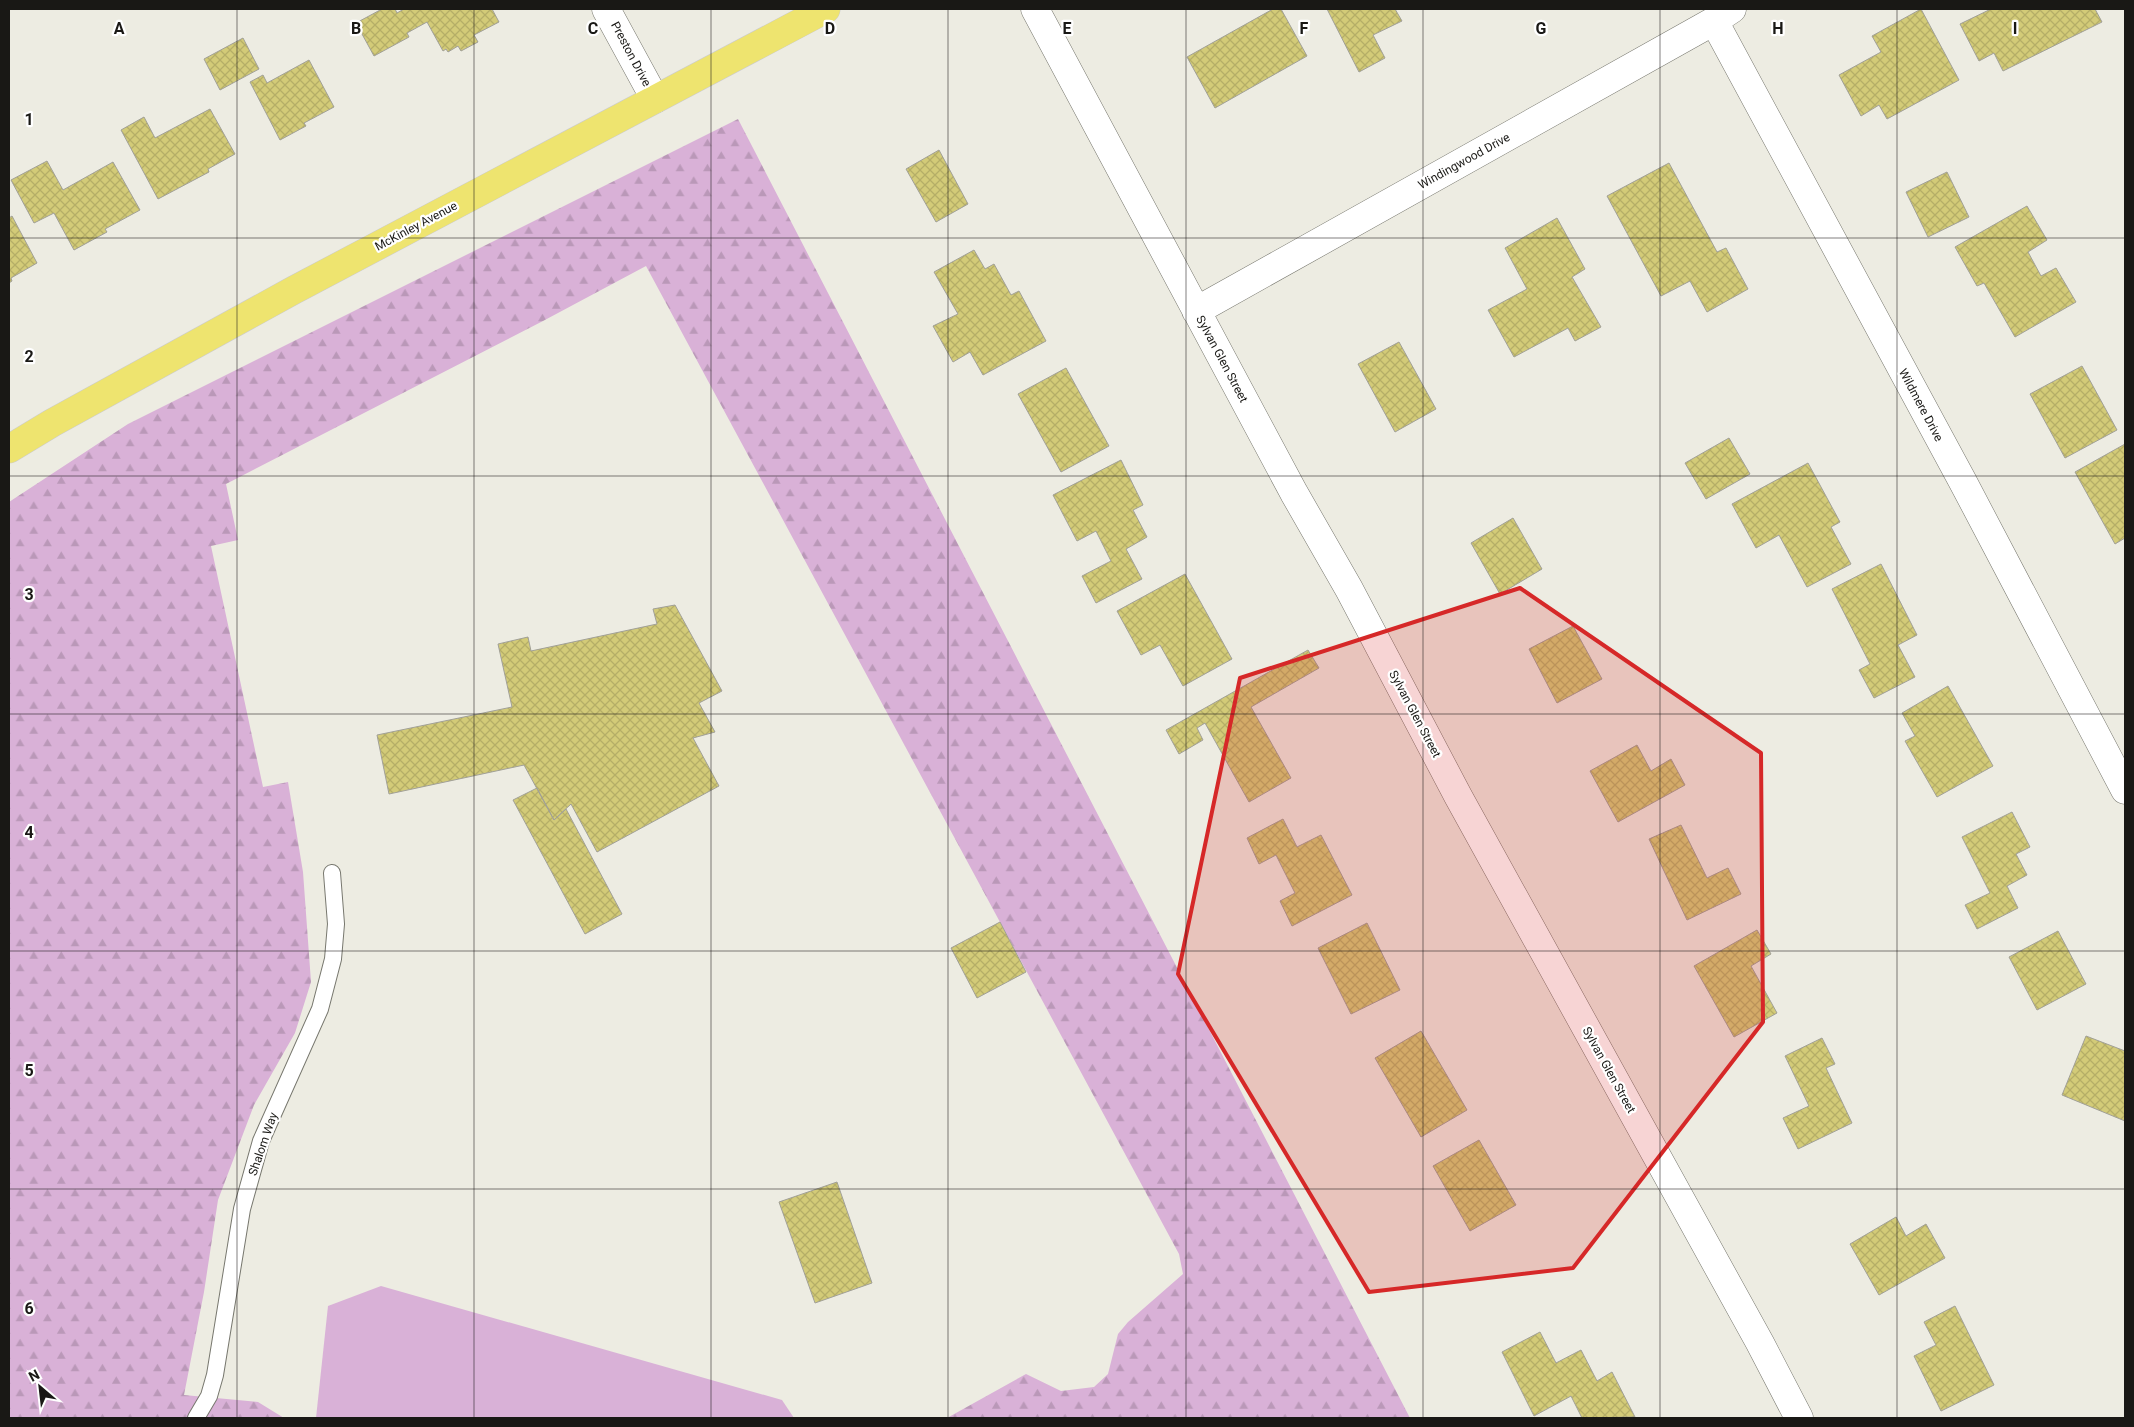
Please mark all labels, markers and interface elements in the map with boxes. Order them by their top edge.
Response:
text: A [114,19,125,38]
text: B [351,19,361,38]
text: C [588,19,598,38]
street label: Preston Drive [608,19,654,89]
text: D [825,19,835,38]
text: E [1063,19,1072,38]
text: F [1300,19,1309,38]
text: G [1536,19,1547,38]
text: H [1772,19,1784,38]
text: I [2013,19,2017,38]
text: 1 [24,110,34,129]
street label: Windingwood Drive [1416,130,1512,192]
street label: McKinley Avenue [373,198,459,254]
street label: Sylvan Glen Street [1193,313,1251,405]
text: 2 [24,347,34,366]
street label: Wildmere Drive [1896,366,1946,444]
text: 3 [24,585,34,604]
street label: Sylvan Glen Street [1386,668,1444,760]
text: 4 [24,823,34,842]
street label: Sylvan Glen Street [1580,1024,1638,1116]
text: 5 [24,1061,34,1080]
street label: Shalom Way [246,1110,280,1178]
text: 6 [24,1299,34,1318]
north arrow [15,1362,65,1412]
text: N [26,1366,42,1385]

